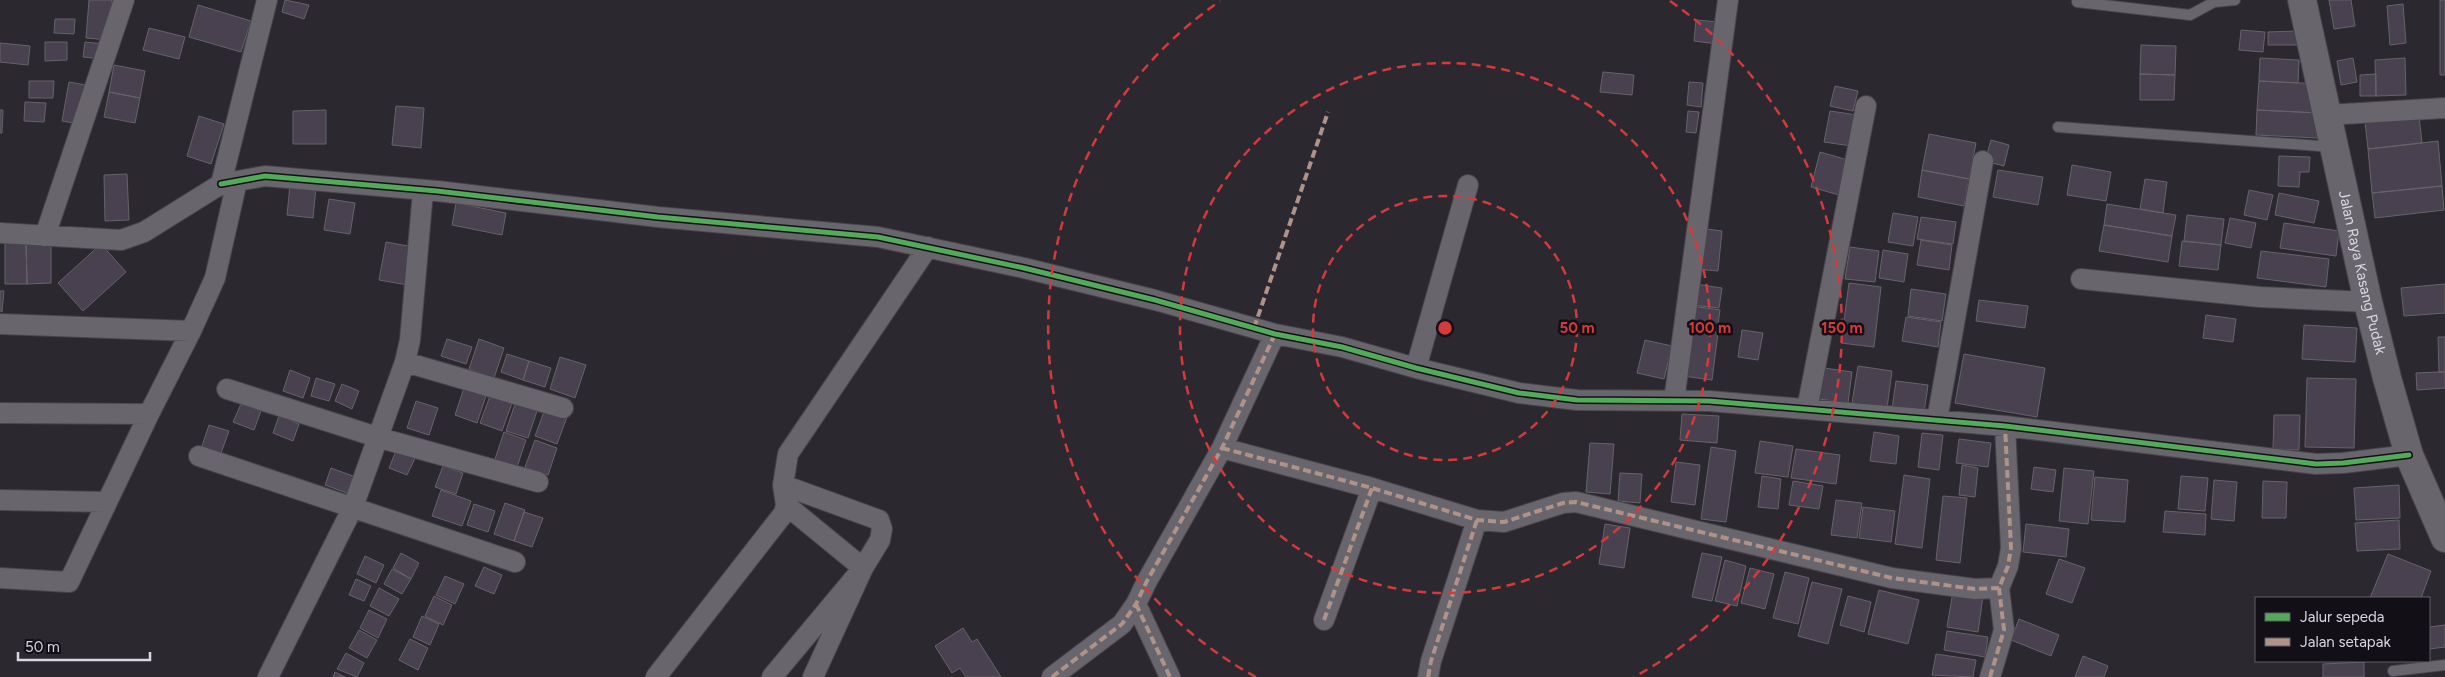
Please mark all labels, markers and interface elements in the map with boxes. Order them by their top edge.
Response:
street label: Jalan Raya Kasang Pudak [2335,189,2390,357]
centre of rings [1436,319,1454,337]
text: 50 m [1559,319,1595,337]
text: 100 m [1689,319,1731,337]
text: 150 m [1821,319,1863,337]
legend [2255,597,2430,662]
text: Jalur sepeda [2300,608,2385,626]
scale bar [18,630,150,662]
text: Jalan setapak [2300,633,2391,651]
text: 50 m [25,638,60,656]

